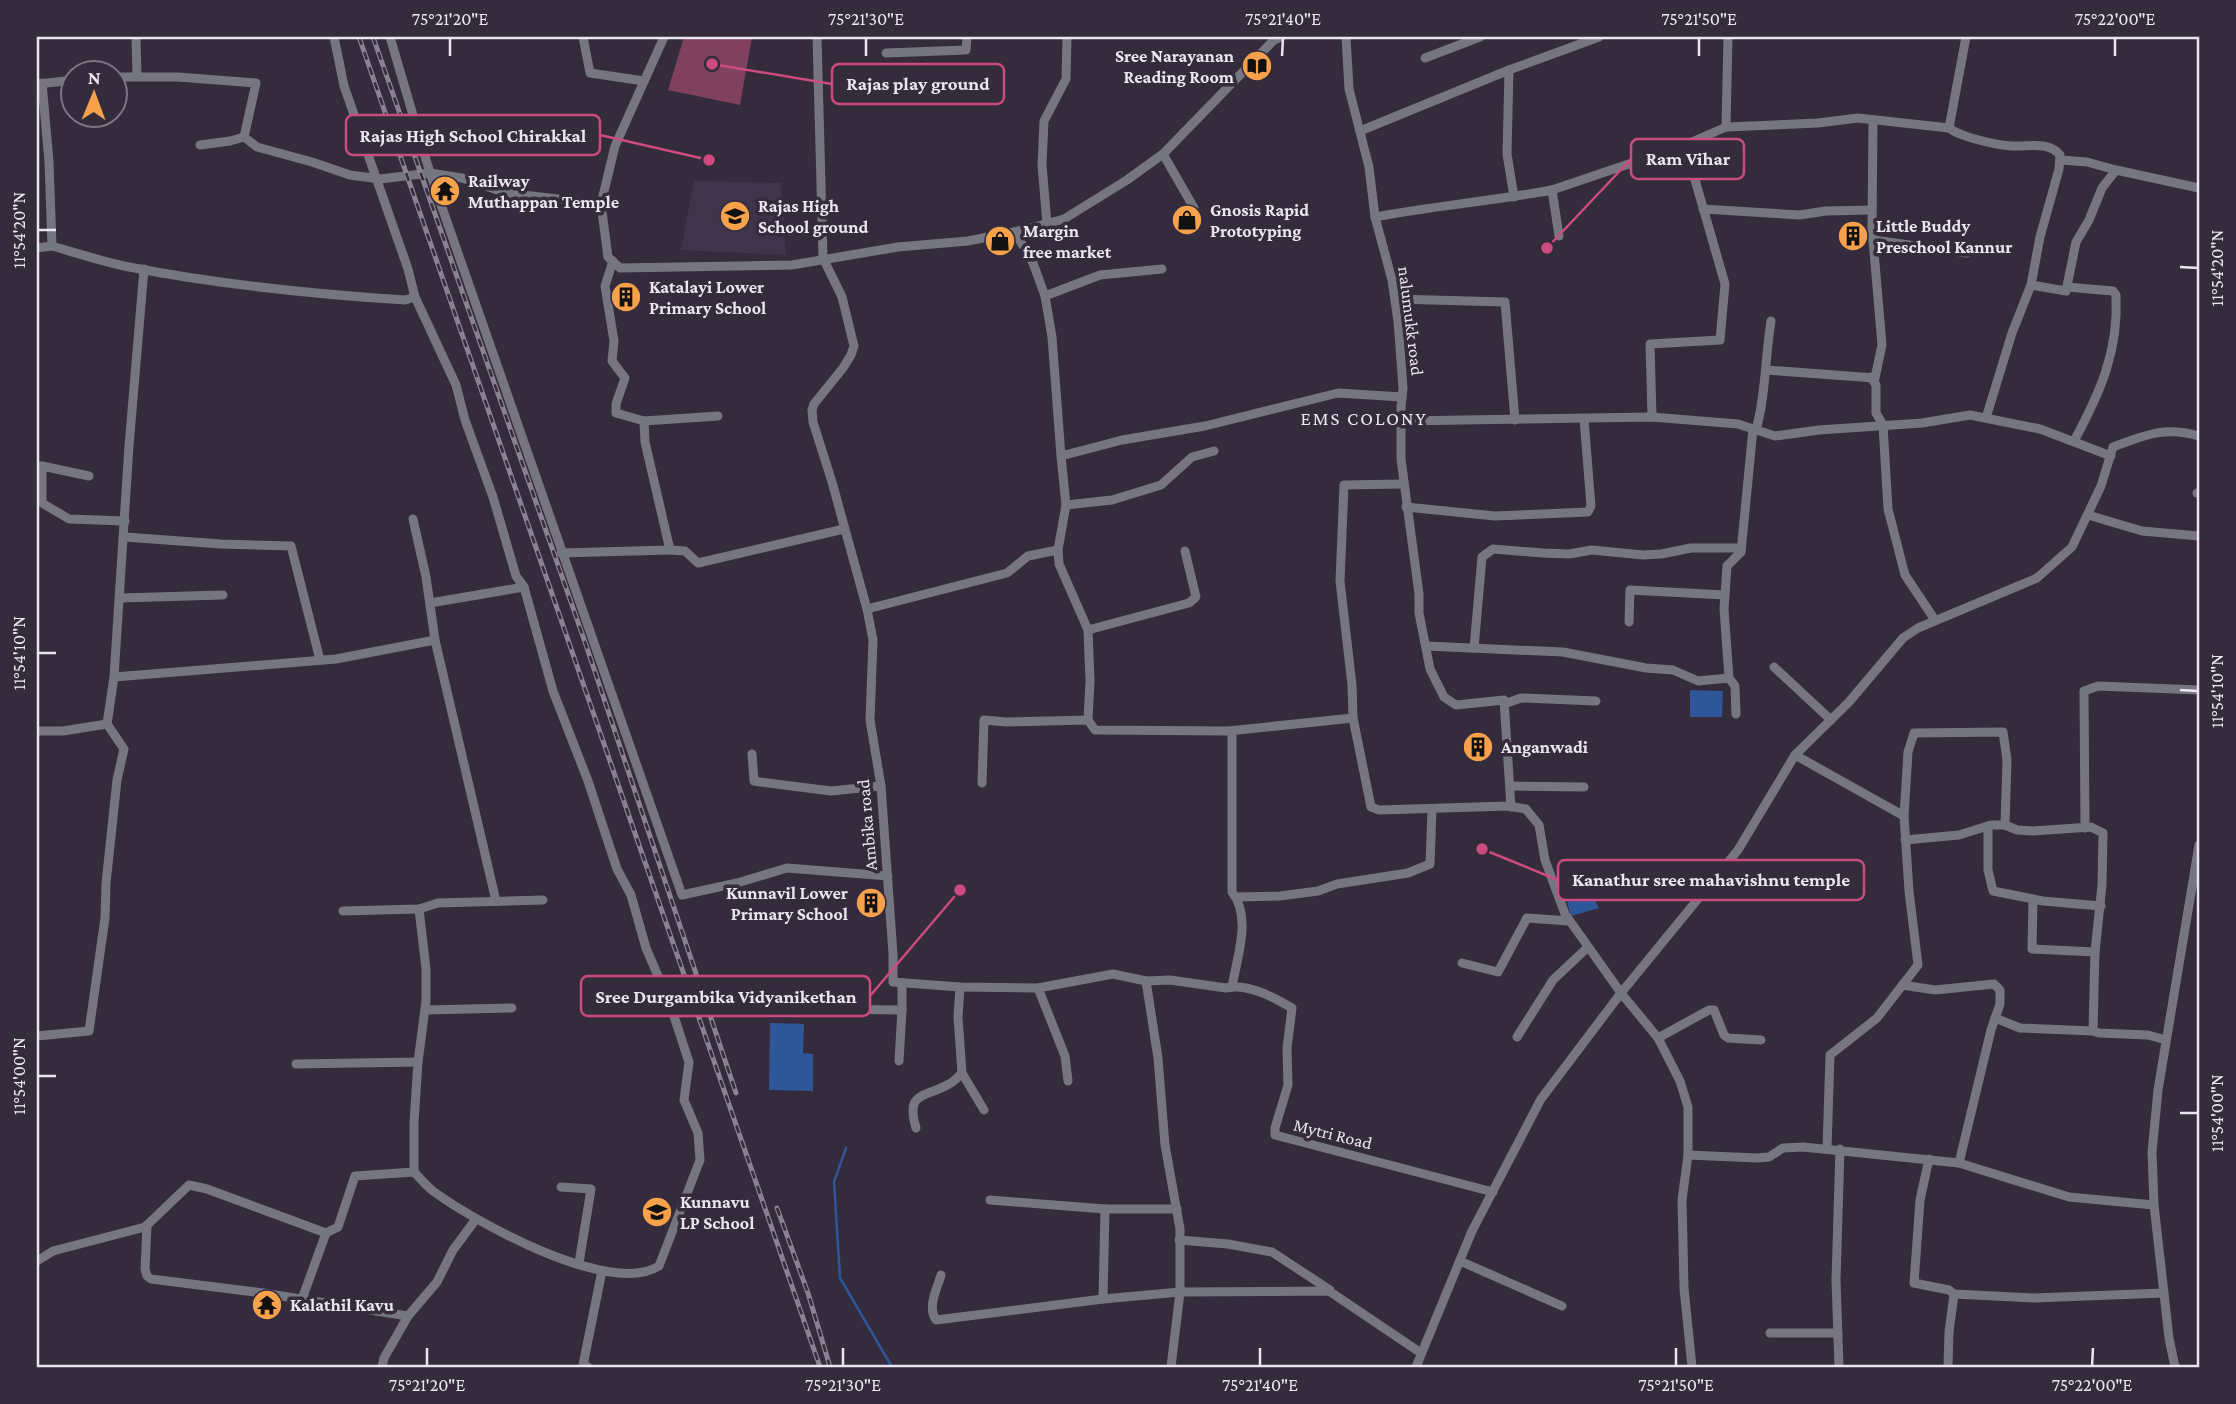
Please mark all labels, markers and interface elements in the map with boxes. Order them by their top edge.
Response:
text: 75°21'20"E [412,9,488,29]
text: 75°21'30"E [828,9,904,29]
text: 75°21'40"E [1245,9,1321,29]
text: 75°21'50"E [1661,9,1737,29]
text: 75°22'00"E [2075,9,2156,29]
place label: Sree Narayanan Reading Room [1115,46,1235,87]
library icon: Sree Narayanan Reading Room [1240,49,1274,83]
north arrow [60,60,130,130]
callout: Rajas play ground [832,64,1004,104]
text: N [88,67,101,88]
text: Rajas play ground [846,73,990,95]
callout: Rajas High School Chirakkal [346,115,600,155]
text: Rajas High School Chirakkal [360,125,587,147]
callout: Ram Vihar [1631,139,1744,179]
text: Ram Vihar [1646,148,1731,169]
place label: Railway Muthappan Temple [468,171,619,212]
temple icon: Railway Muthappan Temple [428,174,462,208]
text: 11°54'20"N [9,191,29,268]
place label: Rajas High School ground [758,196,869,237]
school or university icon: Rajas High School ground [718,199,752,233]
place label: Gnosis Rapid Prototyping [1210,200,1309,241]
shop icon: Gnosis Rapid Prototyping [1170,203,1204,237]
place label: Little Buddy Preschool Kannur [1876,216,2012,257]
building icon: Little Buddy Preschool Kannur [1836,219,1870,253]
place label: Margin free market [1023,221,1112,262]
shop icon: Margin free market [983,224,1017,258]
text: 11°54'20"N [2207,229,2227,306]
street label: nalumukk road [1394,265,1428,377]
place label: Katalayi Lower Primary School [649,277,766,318]
building icon: Katalayi Lower Primary School [609,280,643,314]
district label: EMS COLONY [1301,408,1427,429]
text: 11°54'10"N [9,616,29,690]
text: 11°54'10"N [2207,654,2227,728]
building icon: Anganwadi [1461,730,1495,764]
place label: Anganwadi [1500,737,1589,757]
street label: Ambika road [853,778,881,872]
callout: Kanathur sree mahavishnu temple [1558,860,1864,900]
text: Kanathur sree mahavishnu temple [1572,869,1850,890]
place label: Kunnavil Lower Primary School [726,883,848,924]
building icon: Kunnavil Lower Primary School [854,886,888,920]
callout: Sree Durgambika Vidyanikethan [581,976,870,1016]
text: Sree Durgambika Vidyanikethan [595,986,857,1007]
text: 11°54'00"N [9,1037,29,1115]
text: 11°54'00"N [2207,1074,2227,1152]
street label: Mytri Road [1292,1115,1375,1154]
place label: Kunnavu LP School [680,1192,754,1233]
school or university icon: Kunnavu LP School [640,1195,674,1229]
temple icon: Kalathil Kavu [250,1288,284,1322]
place label: Kalathil Kavu [290,1295,395,1315]
text: 75°21'20"E [389,1375,465,1395]
text: 75°21'30"E [805,1375,881,1395]
text: 75°21'40"E [1222,1375,1298,1395]
text: 75°21'50"E [1638,1375,1714,1395]
text: 75°22'00"E [2052,1375,2133,1395]

